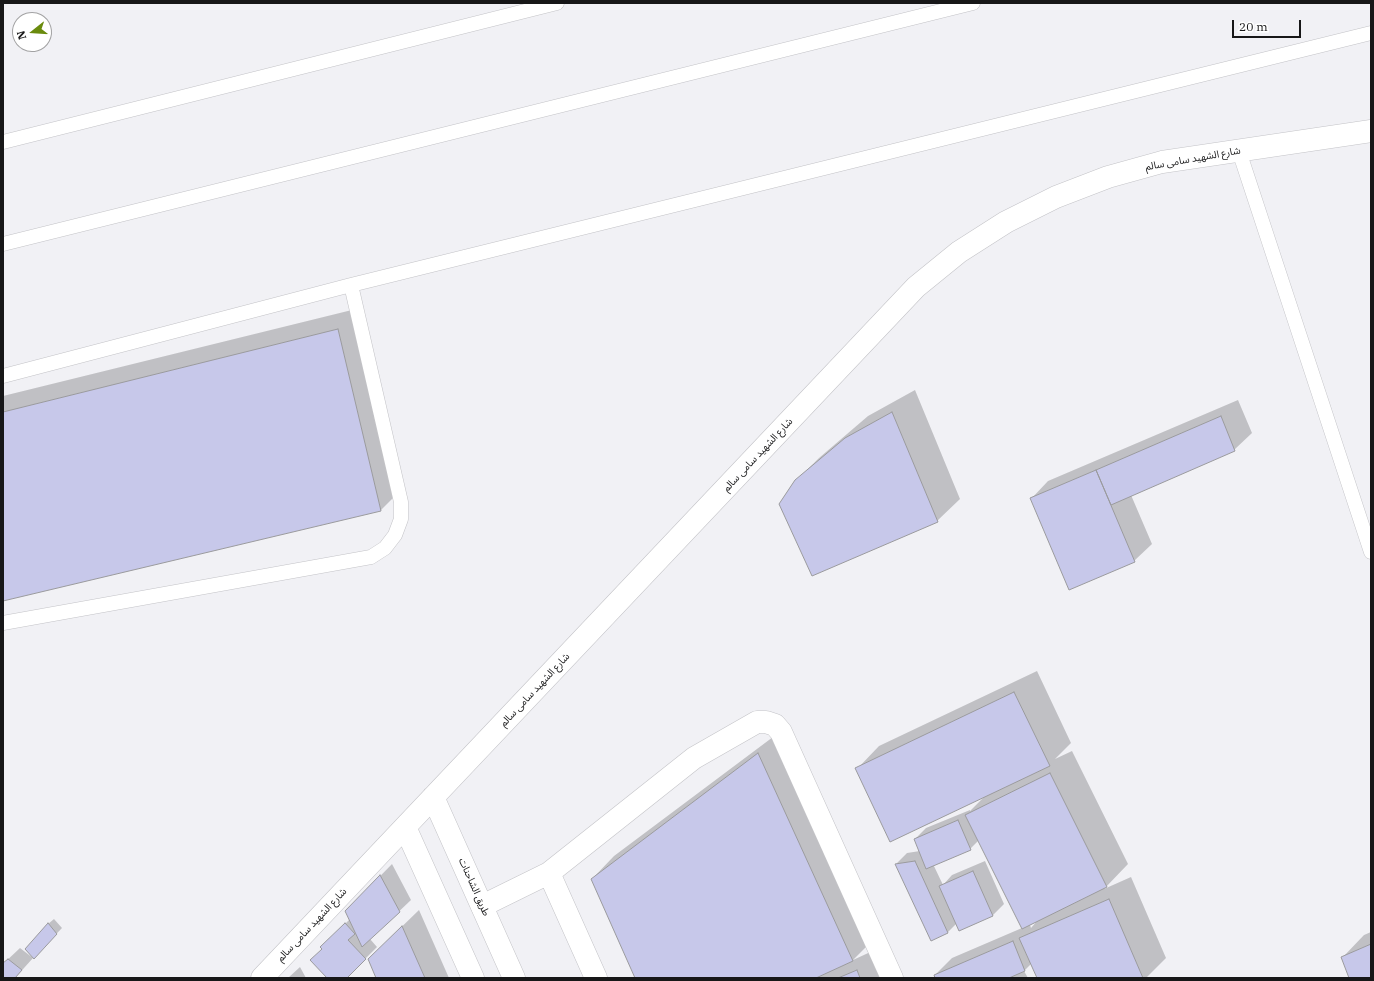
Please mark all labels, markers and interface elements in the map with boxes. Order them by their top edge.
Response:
north arrow [12,12,52,52]
scale bar [1234,12,1303,38]
text: 20 m [1239,19,1268,34]
text: N [14,29,29,41]
street label: شارع الشهيد سامى سالم [1145,145,1241,173]
street label: شارع الشهيد سامى سالم [721,416,795,494]
street label: شارع الشهيد سامى سالم [498,651,572,729]
street label: طريق الشاحنات [456,856,492,918]
street label: شارع الشهيد سامى سالم [275,886,349,964]

